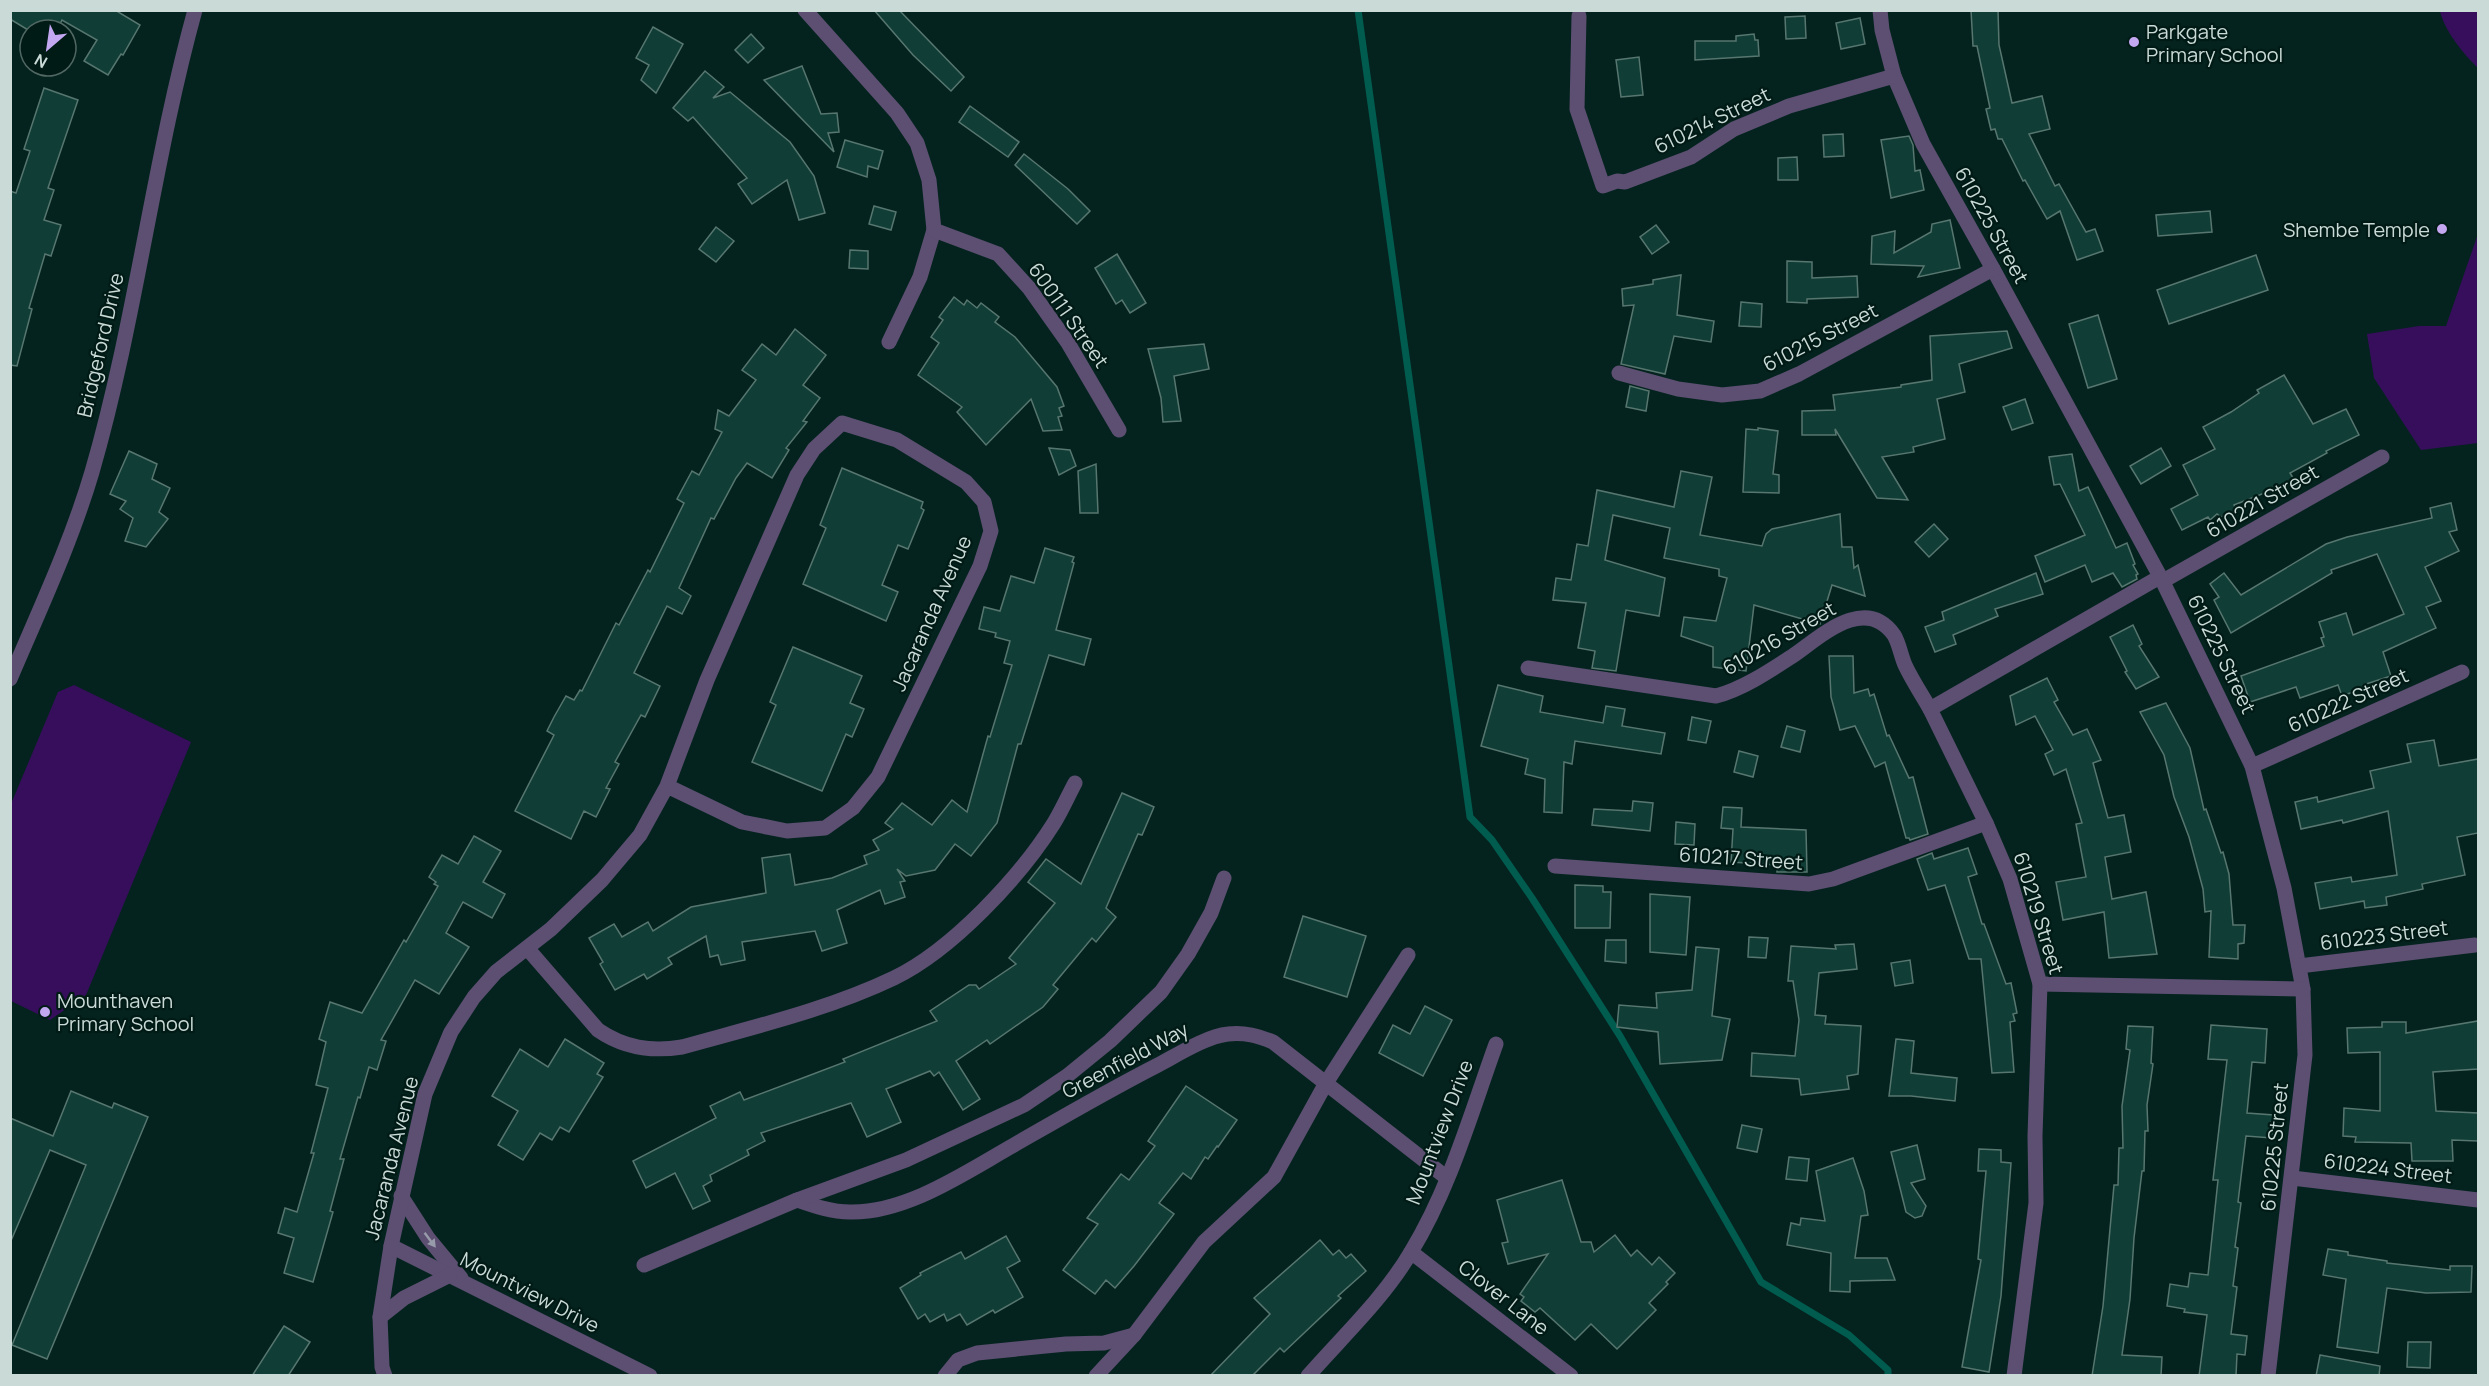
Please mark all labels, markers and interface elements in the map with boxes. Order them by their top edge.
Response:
north arrow [18,18,78,78]
place label: Parkgate Primary School [2146,18,2283,68]
marker: Parkgate Primary School [2127,35,2141,49]
text: N [30,49,51,74]
street label: 610214 Street [1650,80,1774,160]
street label: 610225 Street [1949,162,2035,288]
place label: Shembe Temple [2283,216,2430,243]
marker: Shembe Temple [2435,222,2449,236]
street label: 600111 Street [1023,257,1115,373]
street label: Bridgeford Drive [70,270,130,420]
street label: 610215 Street [1758,296,1882,378]
street label: 610221 Street [2201,458,2323,544]
street label: Jacaranda Avenue [885,531,977,695]
street label: 610225 Street [2182,590,2262,718]
street label: 610216 Street [1717,595,1841,681]
street label: 610222 Street [2284,661,2412,739]
street label: 610217 Street [1678,840,1804,876]
street label: 610219 Street [2008,849,2070,977]
street label: 610223 Street [2318,914,2450,956]
place label: Mounthaven Primary School [57,987,194,1037]
marker: Mounthaven Primary School [38,1005,52,1019]
street label: Greenfield Way [1057,1015,1193,1105]
street label: Mountview Drive [1399,1056,1479,1208]
street label: Jacaranda Avenue [358,1073,424,1243]
street label: 610225 Street [2254,1081,2294,1213]
street label: 610224 Street [2322,1147,2454,1189]
one-way arrow [424,1233,436,1248]
street label: Mountview Drive [456,1245,604,1339]
street label: Clover Lane [1453,1253,1555,1341]

